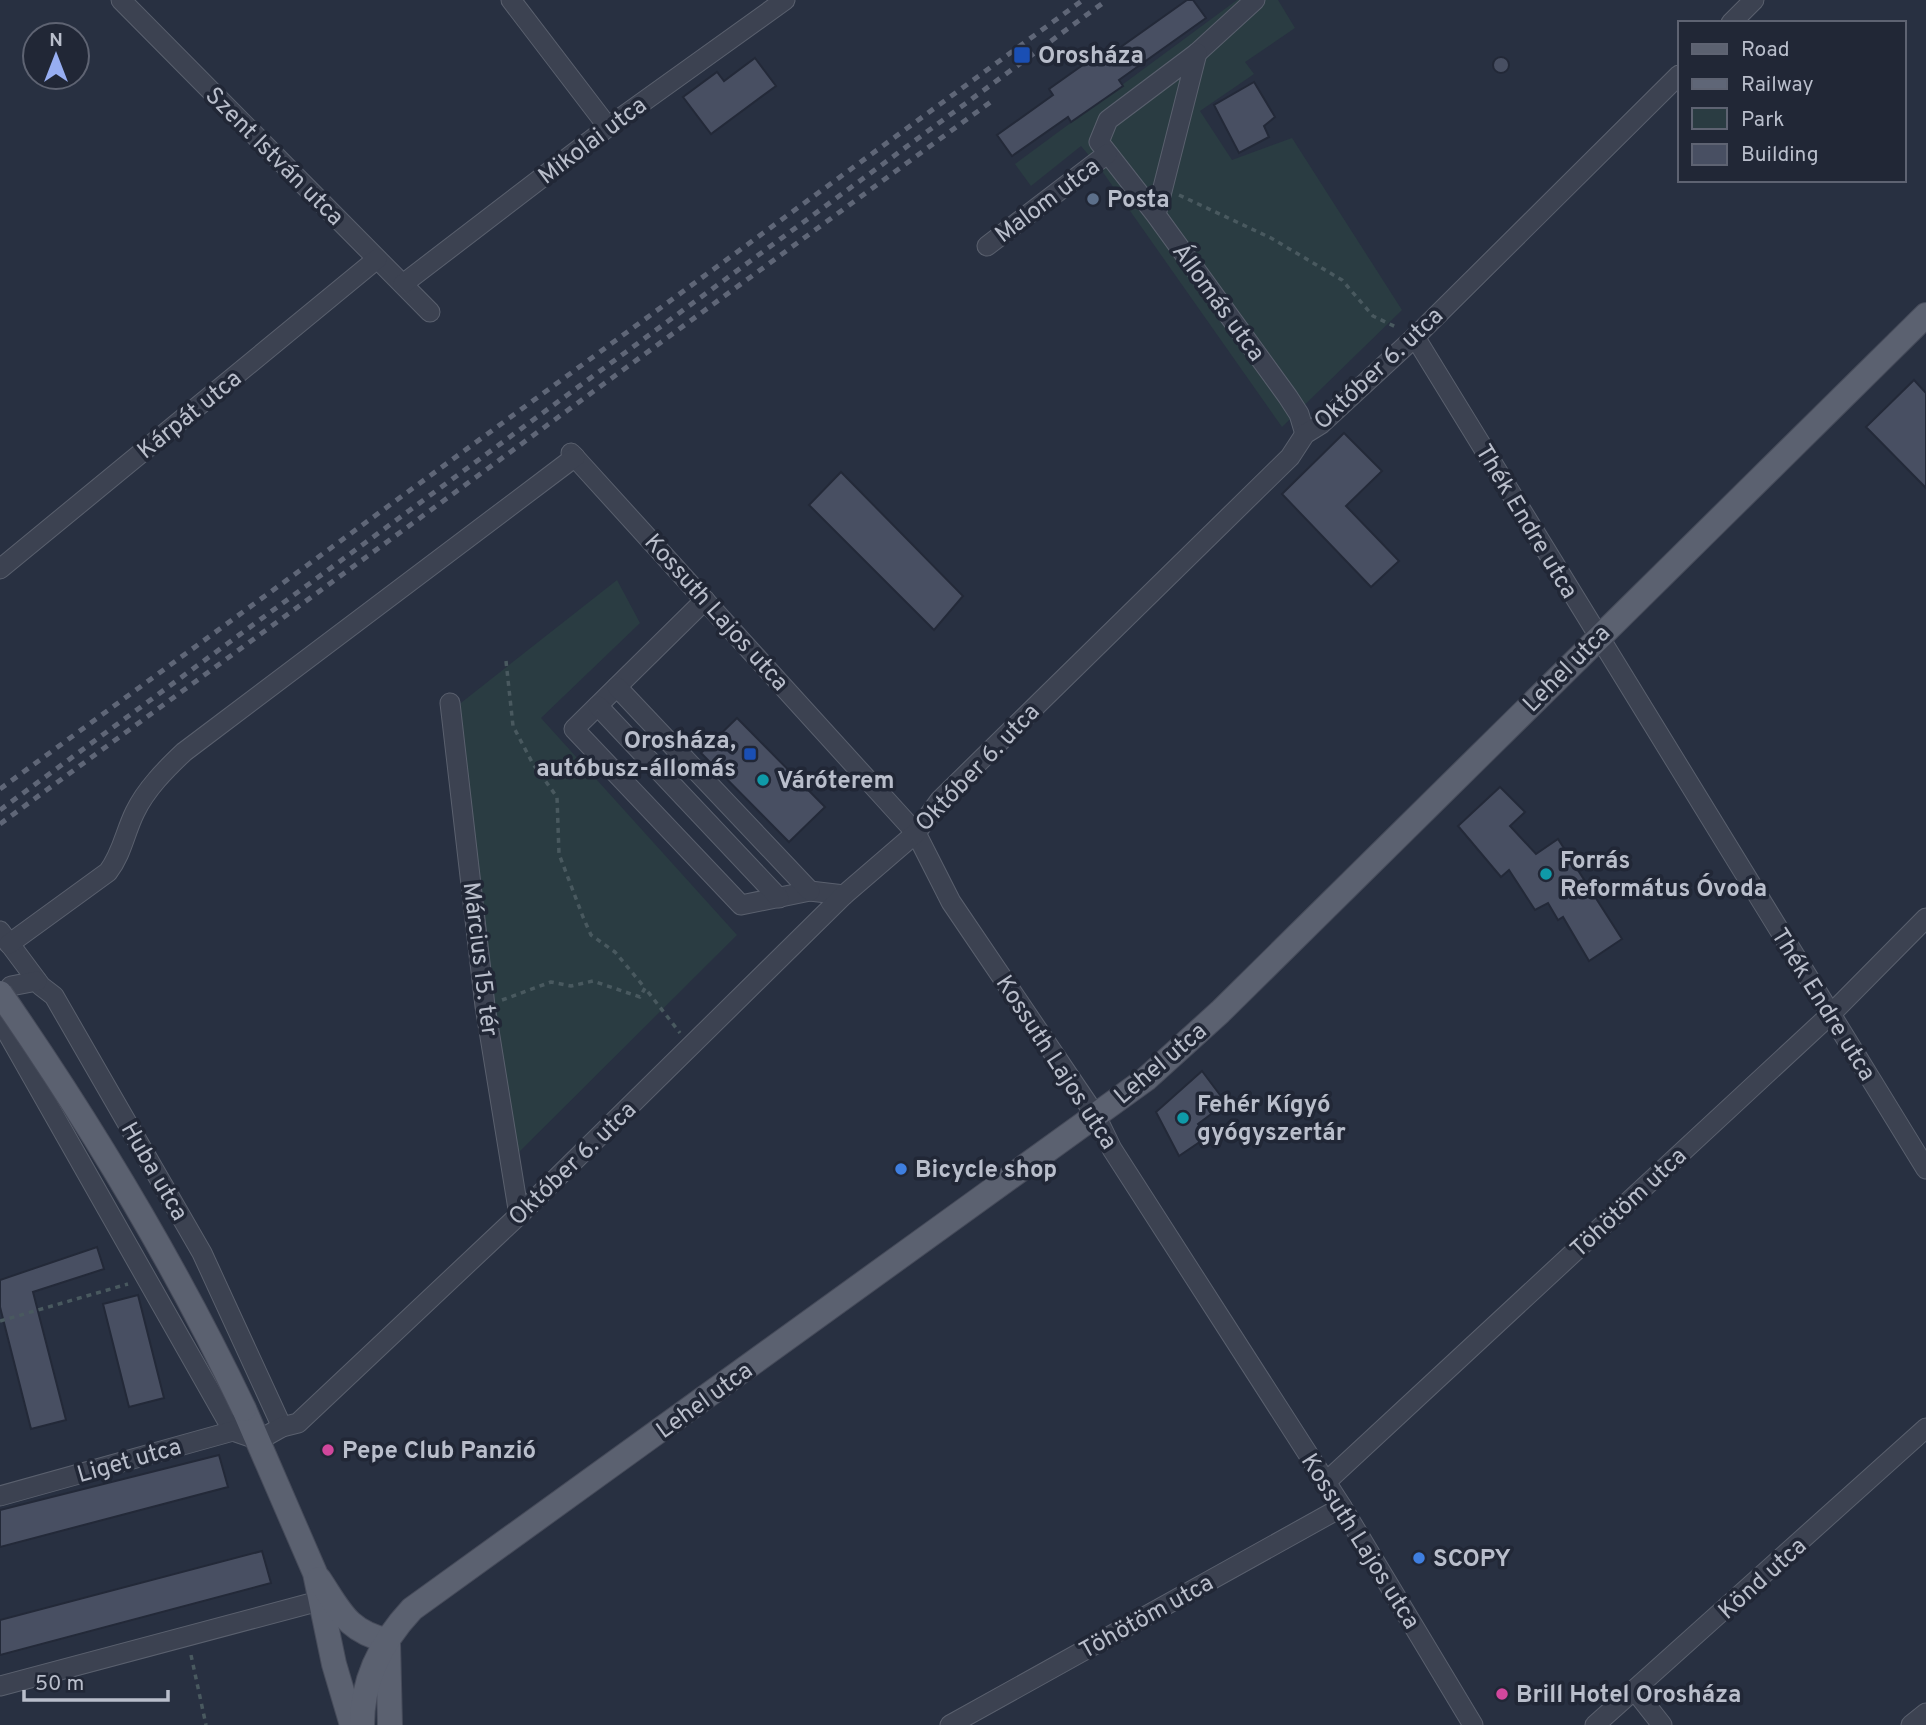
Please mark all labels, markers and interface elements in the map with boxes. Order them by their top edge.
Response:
north arrow [21,21,91,91]
legend [1678,21,1905,182]
text: N [49,29,63,53]
text: Road [1741,37,1790,64]
place label: Orosháza [1038,42,1144,72]
marker: Orosháza [1012,45,1032,65]
text: Railway [1741,72,1814,99]
street label: Szent István utca [198,82,349,233]
street label: Mikolai utca [533,91,653,192]
text: Park [1741,107,1784,134]
text: Building [1741,142,1819,169]
street label: Malom utca [990,152,1107,251]
place label: Posta [1107,186,1170,216]
marker: Posta [1085,191,1101,207]
street label: Állomás utca [1164,237,1272,368]
street label: Október 6. utca [1308,302,1450,437]
street label: Kárpát utca [132,364,248,467]
street label: Thék Endre utca [1467,439,1583,605]
street label: Kossuth Lajos utca [637,528,794,698]
street label: Lehel utca [1517,619,1618,720]
street label: Október 6. utca [910,698,1047,839]
place label: Orosháza, autóbusz-állomás [536,727,736,785]
marker: Orosháza, autóbusz-állomás [742,746,758,762]
place label: Váróterem [777,767,895,797]
marker: Váróterem [755,772,771,788]
place label: Forrás Református Óvoda [1560,847,1767,905]
marker: Forrás Református Óvoda [1538,866,1554,882]
street label: Március 15. tér [455,880,503,1038]
street label: Thék Endre utca [1763,923,1881,1087]
street label: Kossuth Lajos utca [988,970,1123,1156]
street label: Lehel utca [1109,1017,1214,1112]
place label: Fehér Kígyó gyógyszertár [1197,1091,1346,1149]
street label: Október 6. utca [503,1096,644,1233]
marker: Fehér Kígyó gyógyszertár [1175,1110,1191,1126]
street label: Huba utca [113,1117,194,1227]
street label: Töhötöm utca [1565,1142,1694,1265]
place label: Bicycle shop [915,1156,1057,1186]
marker: Bicycle shop [893,1161,909,1177]
street label: Lehel utca [651,1357,759,1447]
street label: Liget utca [74,1433,185,1491]
place label: Pepe Club Panzió [342,1437,536,1467]
marker: Pepe Club Panzió [320,1442,336,1458]
street label: Kossuth Lajos utca [1293,1449,1425,1635]
street label: Könd utca [1713,1532,1814,1627]
place label: SCOPY [1433,1545,1511,1575]
marker: SCOPY [1411,1550,1427,1566]
street label: Töhötöm utca [1075,1569,1219,1667]
scale bar [24,1658,168,1702]
text: 50 m [35,1671,84,1698]
place label: Brill Hotel Orosháza [1516,1681,1741,1711]
marker: Brill Hotel Orosháza [1494,1686,1510,1702]

